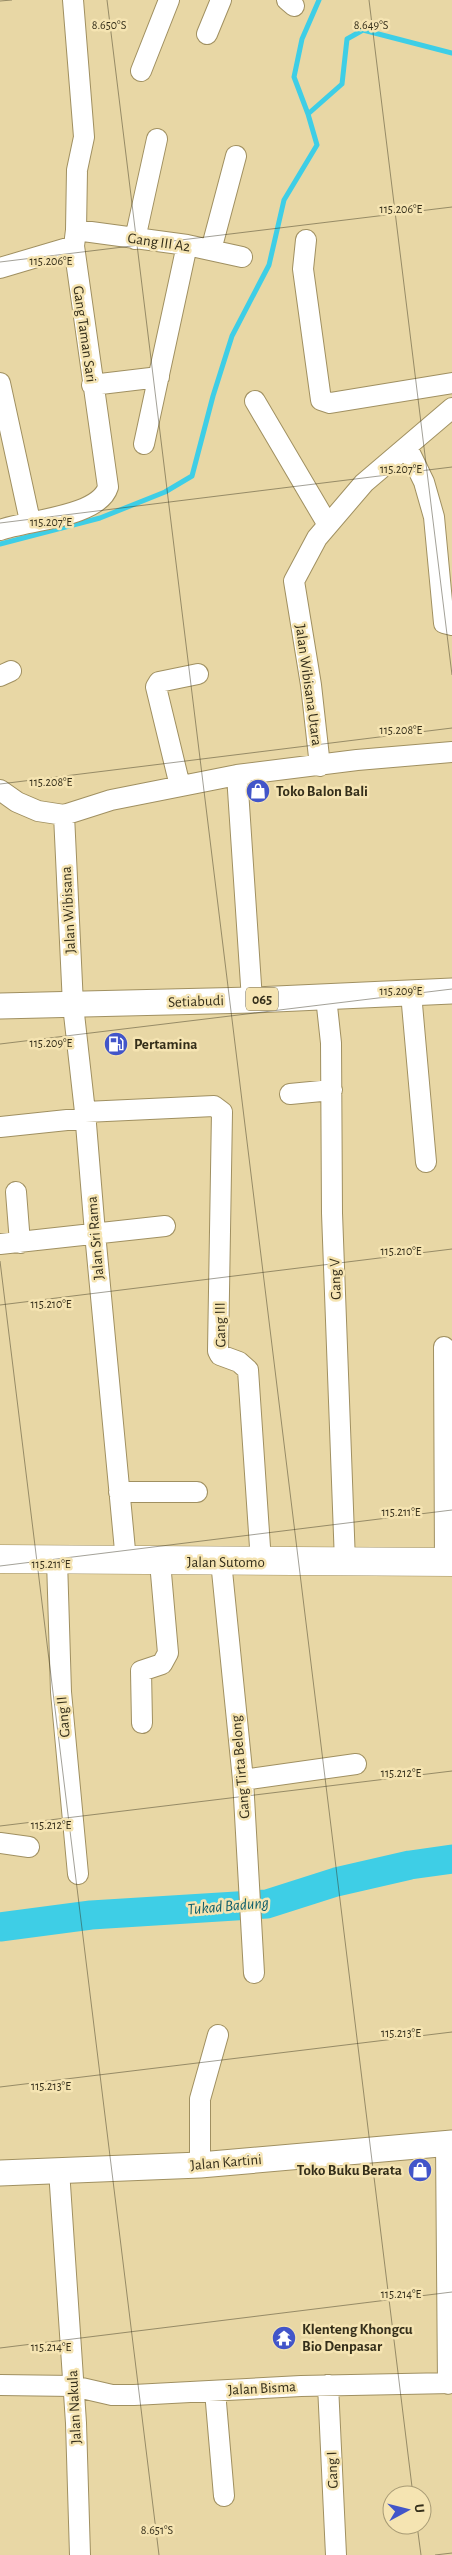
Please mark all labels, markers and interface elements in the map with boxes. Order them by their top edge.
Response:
text: 8.650°S [92,19,127,31]
text: 8.649°S [354,19,389,31]
text: 115.206°E [380,203,423,215]
street label: Gang III A2 [127,231,191,254]
text: 115.206°E [30,255,73,267]
street label: Gang Taman Sari [70,285,99,383]
text: 115.207°E [380,463,422,475]
text: 115.207°E [30,516,72,528]
street label: Jalan Wibisana Utara [293,623,324,747]
text: 115.208°E [380,724,423,736]
text: 115.208°E [30,776,73,788]
shop icon: Toko Balon Bali [245,778,271,804]
place label: Toko Balon Bali [276,784,368,799]
street label: Jalan Wibisana [59,866,78,954]
text: 115.209°E [380,985,423,997]
road number: 065 [246,988,278,1011]
street label: Setiabudi [168,993,224,1010]
fuel station icon: Pertamina [103,1031,129,1057]
text: 115.209°E [30,1037,73,1049]
place label: Pertamina [134,1037,198,1052]
street label: Jalan Sri Rama [84,1196,107,1280]
text: 115.210°E [380,1245,422,1257]
street label: Gang V [327,1257,344,1300]
text: 115.210°E [30,1298,72,1310]
street label: Gang III [213,1302,228,1348]
text: 115.211°E [381,1506,421,1518]
street label: Jalan Sutomo [187,1555,265,1570]
text: 115.211°E [31,1558,71,1570]
street label: Gang II [54,1696,73,1738]
street label: Gang Tirta Belong [228,1714,252,1819]
text: 115.212°E [381,1767,421,1779]
text: 115.212°E [31,1819,71,1831]
water label: Tukad Badung [187,1894,270,1918]
text: 115.213°E [381,2027,421,2039]
text: 115.213°E [31,2080,71,2092]
street label: Jalan Kartini [190,2152,262,2173]
shop icon: Toko Buku Berata [407,2157,433,2183]
place label: Toko Buku Berata [297,2163,402,2178]
text: 115.214°E [381,2288,422,2300]
place label: Klenteng Khongcu Bio Denpasar [302,2322,413,2354]
temple icon: Klenteng Khongcu Bio Denpasar [271,2325,297,2351]
text: 115.214°E [31,2341,72,2353]
street label: Jalan Nakula [65,2370,84,2444]
street label: Jalan Bisma [228,2379,297,2398]
street label: Gang I [324,2451,341,2489]
north arrow [382,2485,432,2535]
text: U [411,2503,426,2514]
text: 8.651°S [141,2524,174,2536]

